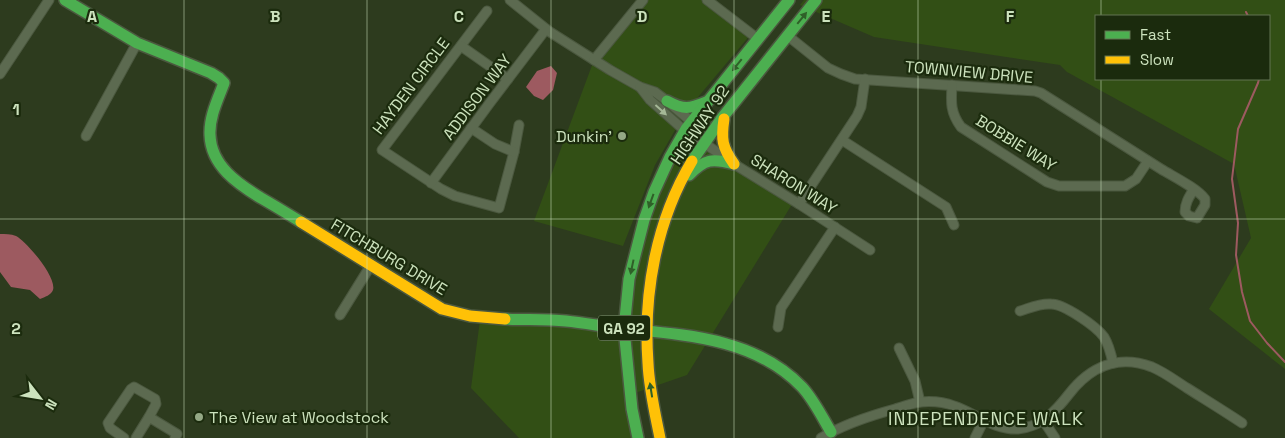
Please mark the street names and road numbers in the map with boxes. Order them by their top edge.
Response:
street label: HAYDEN CIRCLE [368,33,454,139]
street label: ADDISON WAY [438,50,516,144]
street label: TOWNVIEW DRIVE [904,56,1034,88]
street label: HIGHWAY 92 [666,81,734,169]
street label: BOBBIE WAY [972,110,1060,176]
street label: SHARON WAY [747,149,841,219]
street label: FITCHBURG DRIVE [327,214,451,300]
road number: GA 92 [598,316,650,340]

